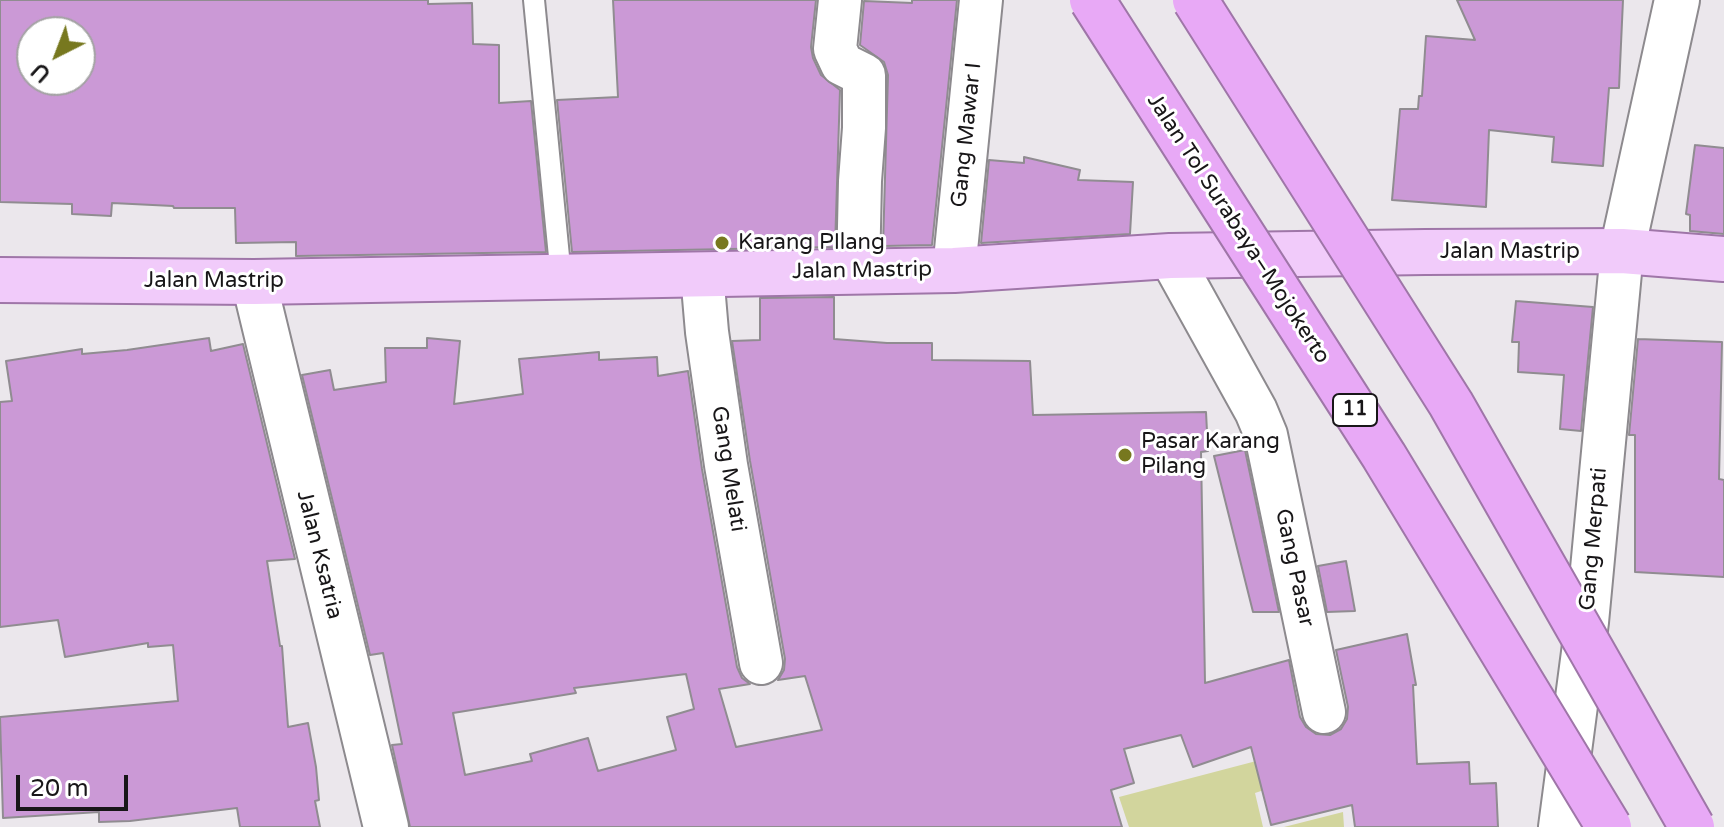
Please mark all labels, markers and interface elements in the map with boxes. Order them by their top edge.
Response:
north arrow [16,16,96,96]
text: U [26,57,56,88]
street label: Gang Mawar I [946,61,988,209]
street label: Jalan Tol Surabaya–Mojokerto [1141,89,1335,369]
place label: Karang PIlang [738,230,885,256]
marker: Karang PIlang [713,234,731,252]
street label: Jalan Mastrip [1440,239,1580,265]
street label: Jalan Mastrip [792,257,932,285]
street label: Jalan Mastrip [144,268,284,294]
road number: 11 [1333,394,1377,426]
street label: Gang Melati [705,404,751,534]
place label: Pasar Karang Pilang [1141,429,1280,480]
marker: Pasar Karang Pilang [1116,446,1134,464]
street label: Gang Merpati [1575,466,1613,612]
street label: Jalan Ksatria [290,488,348,622]
street label: Gang Pasar [1269,507,1319,629]
scale bar [20,759,132,809]
text: 20 m [30,774,88,803]

